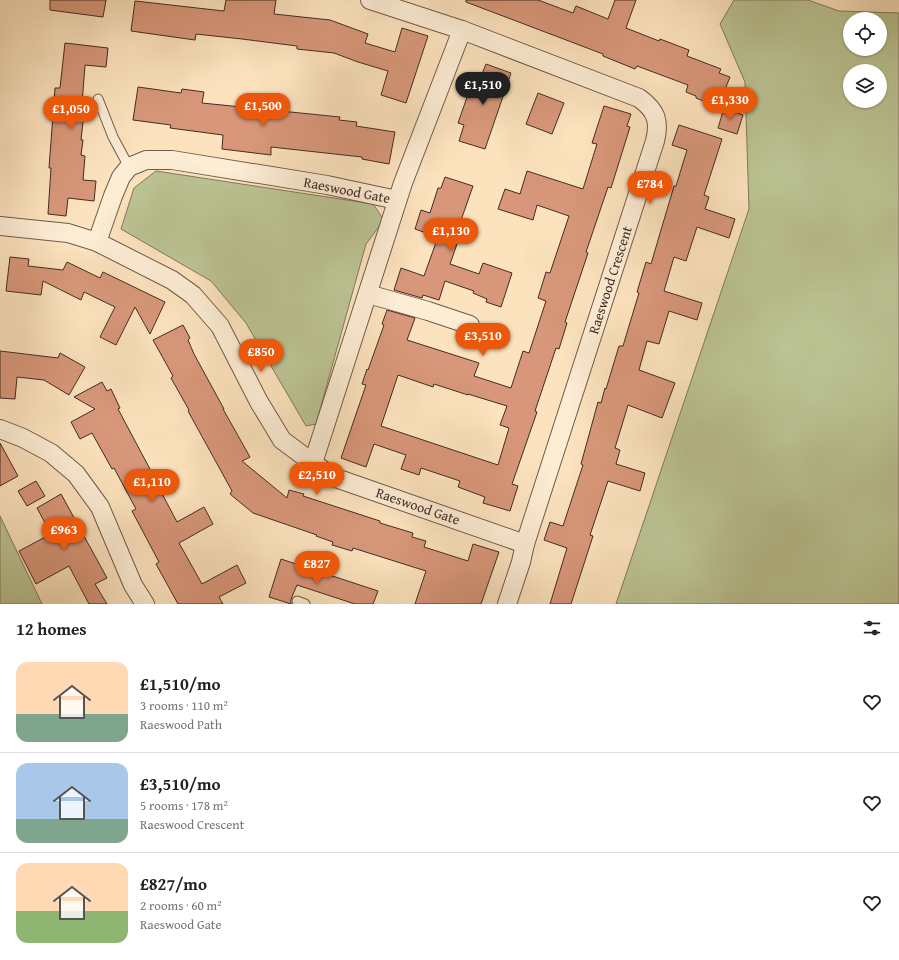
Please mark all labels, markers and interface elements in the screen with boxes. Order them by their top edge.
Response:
map controls [843,12,887,108]
button: locate [843,12,887,56]
button: layers [843,64,887,108]
pin: £1,510 [450,72,516,106]
text: £1,510 [464,75,502,94]
pin: £1,330 [697,87,763,121]
text: £1,330 [711,90,749,109]
pin: £1,500 [230,93,296,127]
pin: £1,050 [38,96,104,130]
text: £1,500 [244,96,282,115]
text: £1,050 [52,99,90,118]
pin: £784 [626,171,674,205]
street label: Raeswood Gate [302,172,392,208]
text: £784 [637,174,663,193]
pin: £1,130 [418,218,484,252]
text: £1,130 [432,221,470,240]
street label: Raeswood Crescent [583,223,637,336]
pin: £3,510 [450,323,516,357]
text: £3,510 [464,326,502,345]
pin: £850 [237,339,285,373]
text: £850 [248,342,274,361]
pin: £2,510 [284,462,350,496]
text: £2,510 [298,465,336,484]
pin: £1,110 [119,469,185,503]
text: £1,110 [133,472,171,491]
street label: Raeswood Gate [373,482,463,530]
pin: £963 [40,517,88,551]
text: £963 [51,520,77,539]
pin: £827 [293,551,341,585]
text: £827 [304,554,330,573]
text: 12 homes [16,616,87,641]
icon: filters [861,617,883,639]
text: £1,510/mo [140,671,221,696]
icon: home [48,678,96,726]
icon: heart [861,691,883,713]
text: 3 rooms · 110 m² [140,696,228,715]
text: Raeswood Path [140,715,222,734]
text: £3,510/mo [140,771,221,796]
icon: home [48,779,96,827]
icon: heart [861,792,883,814]
text: 5 rooms · 178 m² [140,796,228,815]
text: Raeswood Crescent [140,815,244,834]
text: £827/mo [140,871,207,896]
icon: home [48,879,96,927]
icon: heart [861,892,883,914]
text: 2 rooms · 60 m² [140,896,222,915]
text: Raeswood Gate [140,915,222,934]

